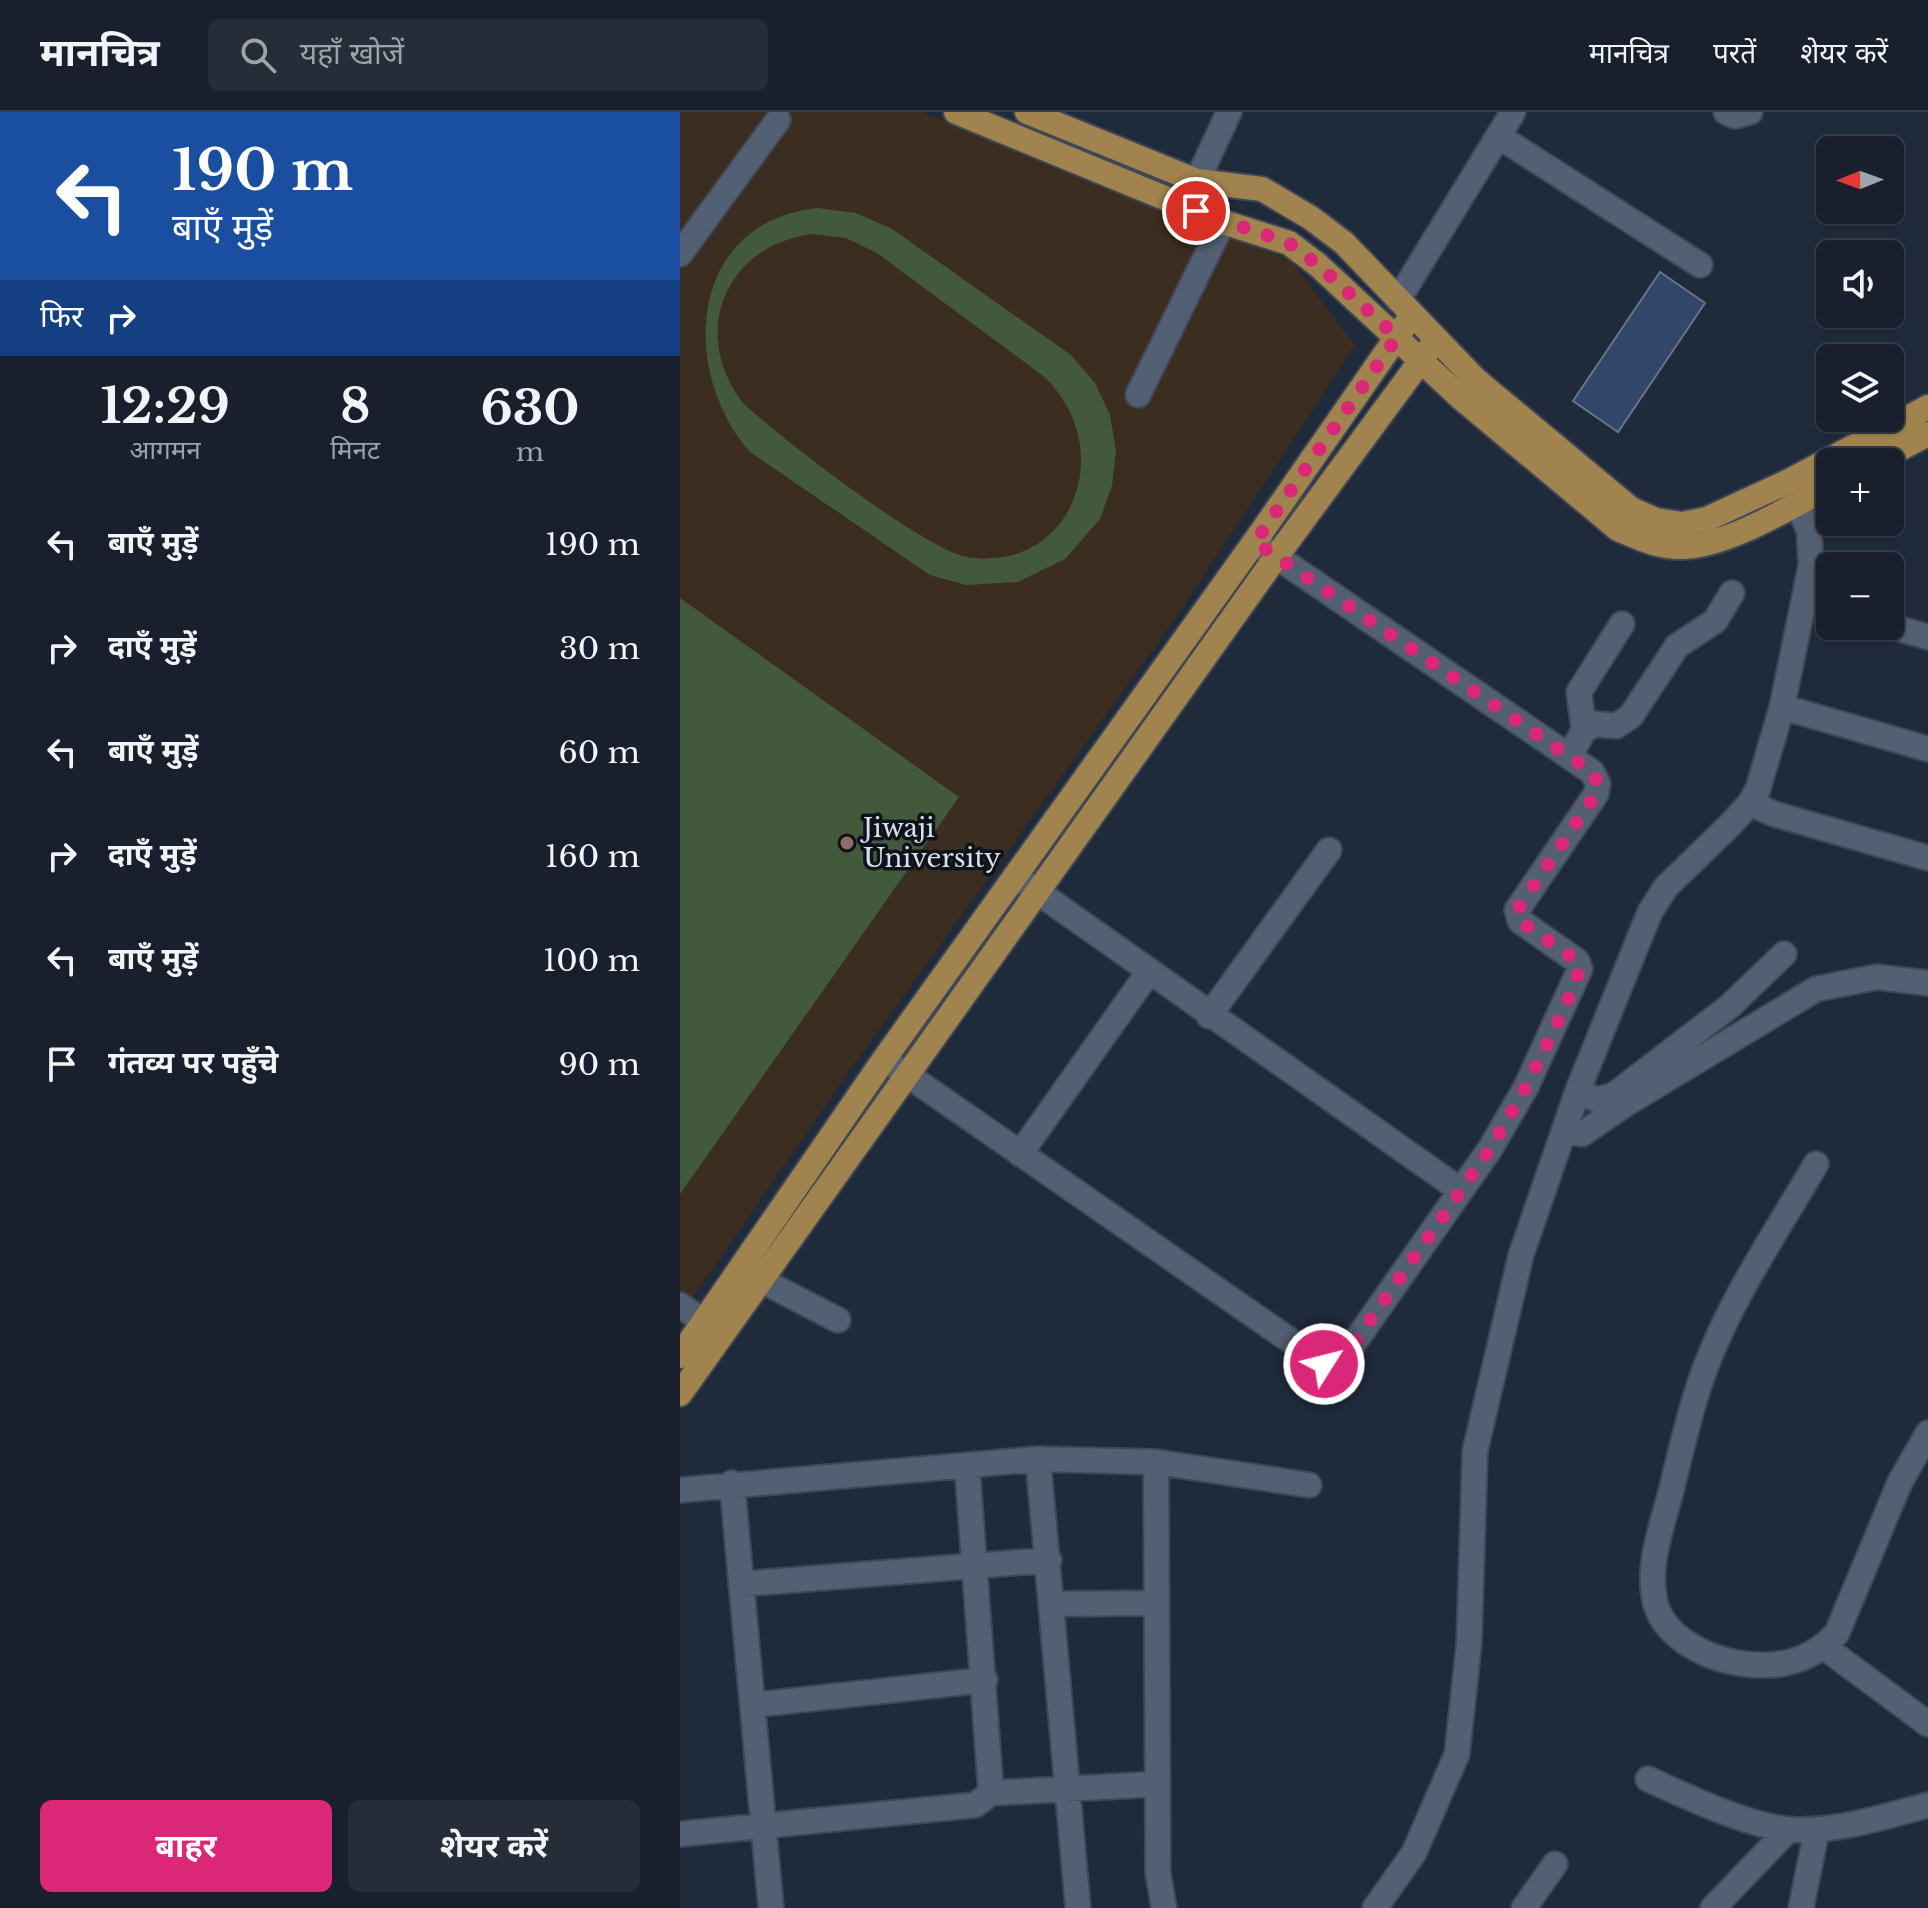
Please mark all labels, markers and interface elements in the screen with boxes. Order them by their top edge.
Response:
search box [208,19,768,91]
text: मानचित्र [40,29,160,76]
icon: search [236,33,280,77]
text: यहाँ खोजें [300,35,404,72]
text: मानचित्र [1589,36,1669,71]
text: परतें [1713,36,1756,71]
text: शेयर करें [1800,36,1888,71]
text: 190 m [172,136,353,205]
north arrow [1816,136,1904,224]
map controls [1816,136,1904,640]
icon: left [40,144,144,248]
pin [1162,177,1230,245]
icon: arrive [1174,189,1218,233]
text: बाएँ मुड़ें [172,205,273,250]
button: sound [1816,240,1904,328]
icon: right [99,296,143,340]
text: फिर [40,298,83,335]
button: layers [1816,344,1904,432]
text: 12:29 [100,376,230,436]
text: 8 [340,376,370,436]
text: 630 [480,378,580,438]
text: आगमन [130,434,201,466]
text: मिनट [330,434,380,466]
text: m [516,436,544,468]
button: + [1816,448,1904,536]
icon: left [40,522,84,566]
text: बाएँ मुड़ें [108,524,198,561]
text: 190 m [545,526,640,563]
button: − [1816,552,1904,640]
icon: right [40,626,84,670]
text: दाएँ मुड़ें [108,628,197,665]
text: 30 m [559,630,640,667]
icon: left [40,730,84,774]
text: बाएँ मुड़ें [108,732,198,769]
text: 60 m [558,734,640,771]
place label: Jiwaji University [860,812,1001,874]
icon: right [40,834,84,878]
marker: Jiwaji University [838,834,856,852]
text: दाएँ मुड़ें [108,836,197,873]
text: 160 m [545,838,640,875]
icon: left [40,938,84,982]
text: बाएँ मुड़ें [108,940,198,977]
text: 100 m [543,942,640,979]
icon: arrive [40,1042,84,1086]
text: गंतव्य पर पहुँचे [108,1044,278,1081]
text: 90 m [558,1046,640,1083]
position arrow [1282,1322,1366,1406]
button: बाहर [40,1800,332,1892]
button: शेयर करें [348,1800,640,1892]

